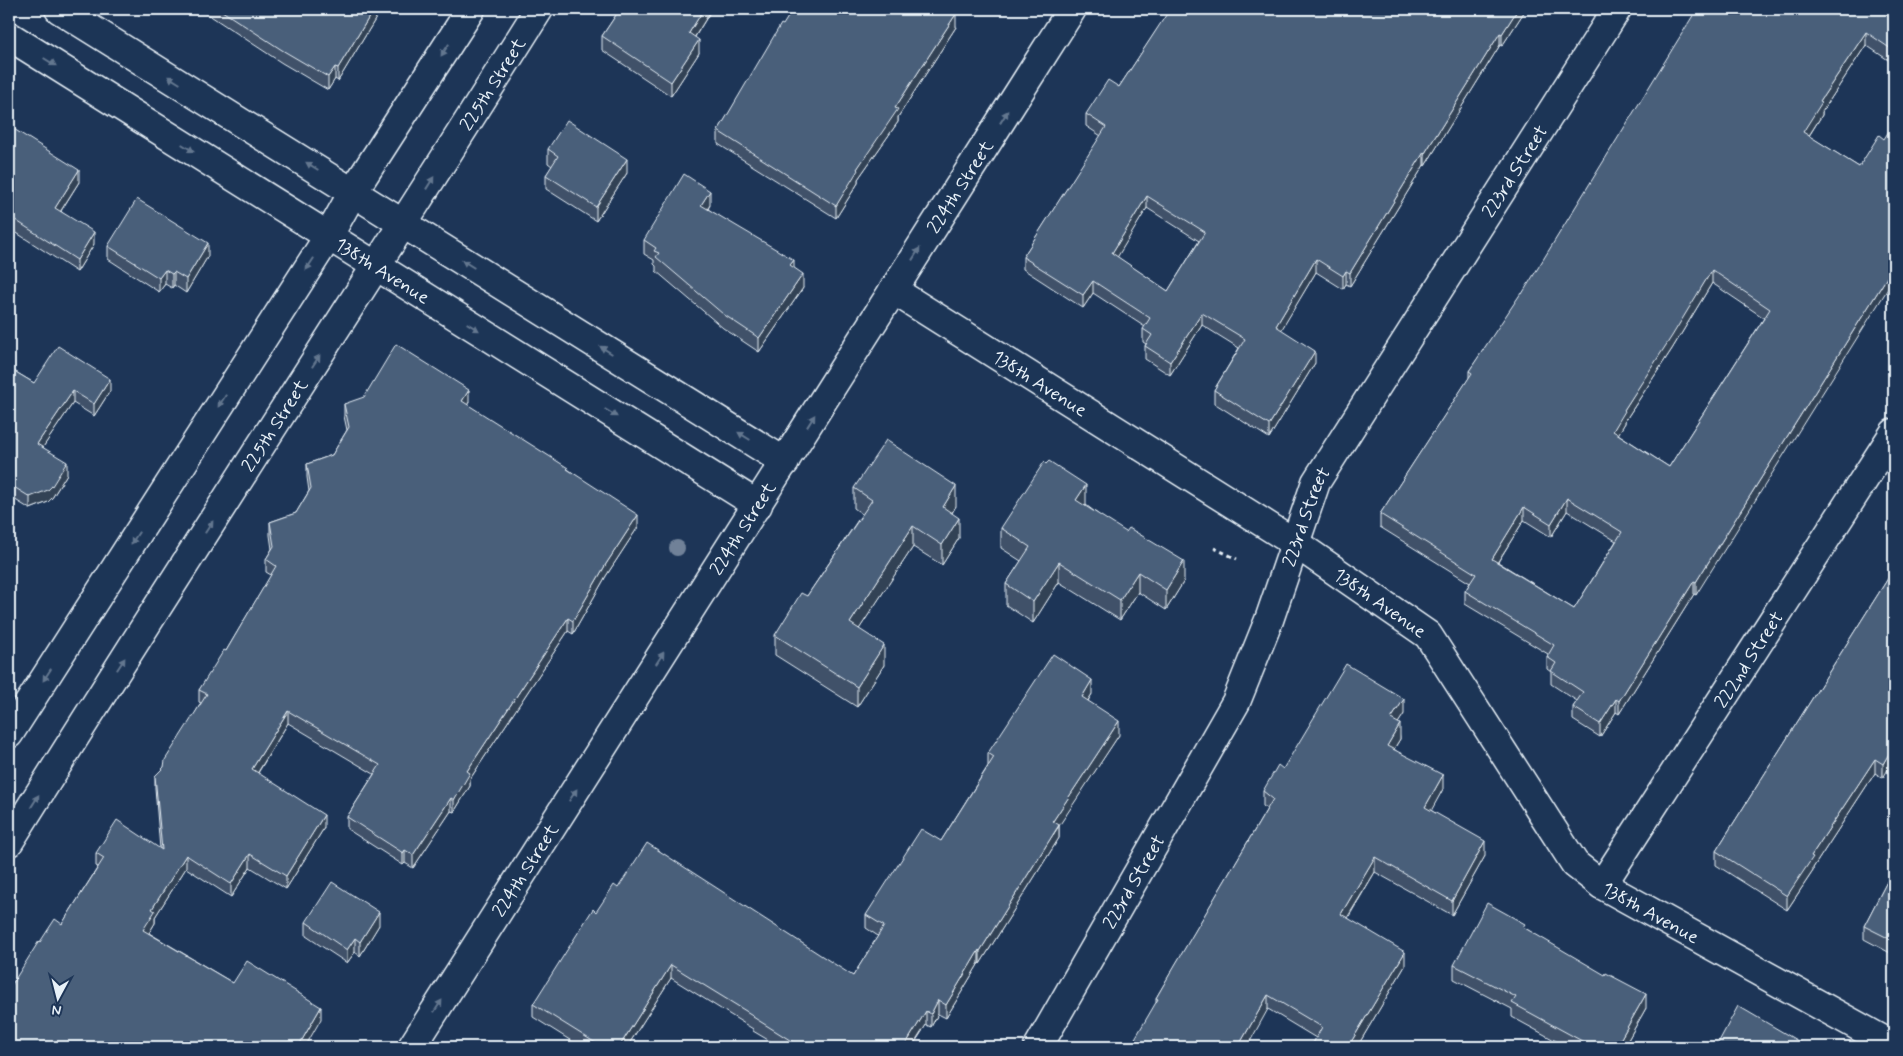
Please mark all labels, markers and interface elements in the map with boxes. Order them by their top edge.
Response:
street label: 225th Street [454,33,532,136]
one-way arrow [440,43,449,56]
one-way arrow [43,57,57,66]
one-way arrow [167,76,180,85]
one-way arrow [999,110,1008,123]
street label: 223rd Street [1477,120,1554,222]
street label: 224th Street [922,136,1000,239]
one-way arrow [181,144,194,153]
one-way arrow [305,162,318,171]
one-way arrow [425,176,434,189]
street label: 138th Avenue [330,232,434,310]
one-way arrow [912,247,921,260]
one-way arrow [305,258,315,271]
one-way arrow [461,259,475,269]
one-way arrow [466,323,480,332]
street label: 138th Avenue [987,345,1092,423]
one-way arrow [599,346,612,355]
one-way arrow [311,354,321,367]
street label: 225th Street [236,375,314,477]
one-way arrow [218,394,227,408]
one-way arrow [604,409,617,418]
one-way arrow [806,414,816,427]
one-way arrow [737,432,750,441]
street label: 223rd Street [1277,462,1337,570]
street label: 224th Street [704,477,782,580]
one-way arrow [204,520,214,534]
one-way arrow [130,531,139,544]
street label: 138th Avenue [1328,563,1431,644]
street label: 222nd Street [1709,607,1790,713]
one-way arrow [655,652,665,665]
one-way arrow [116,657,126,670]
one-way arrow [42,668,52,681]
one-way arrow [568,789,577,802]
one-way arrow [30,795,39,808]
street label: 224th Street [487,819,565,922]
street label: 223rd Street [1097,830,1171,934]
street label: 138th Avenue [1597,876,1703,950]
north arrow [32,974,82,1024]
text: N [51,1000,62,1019]
one-way arrow [433,1000,443,1013]

